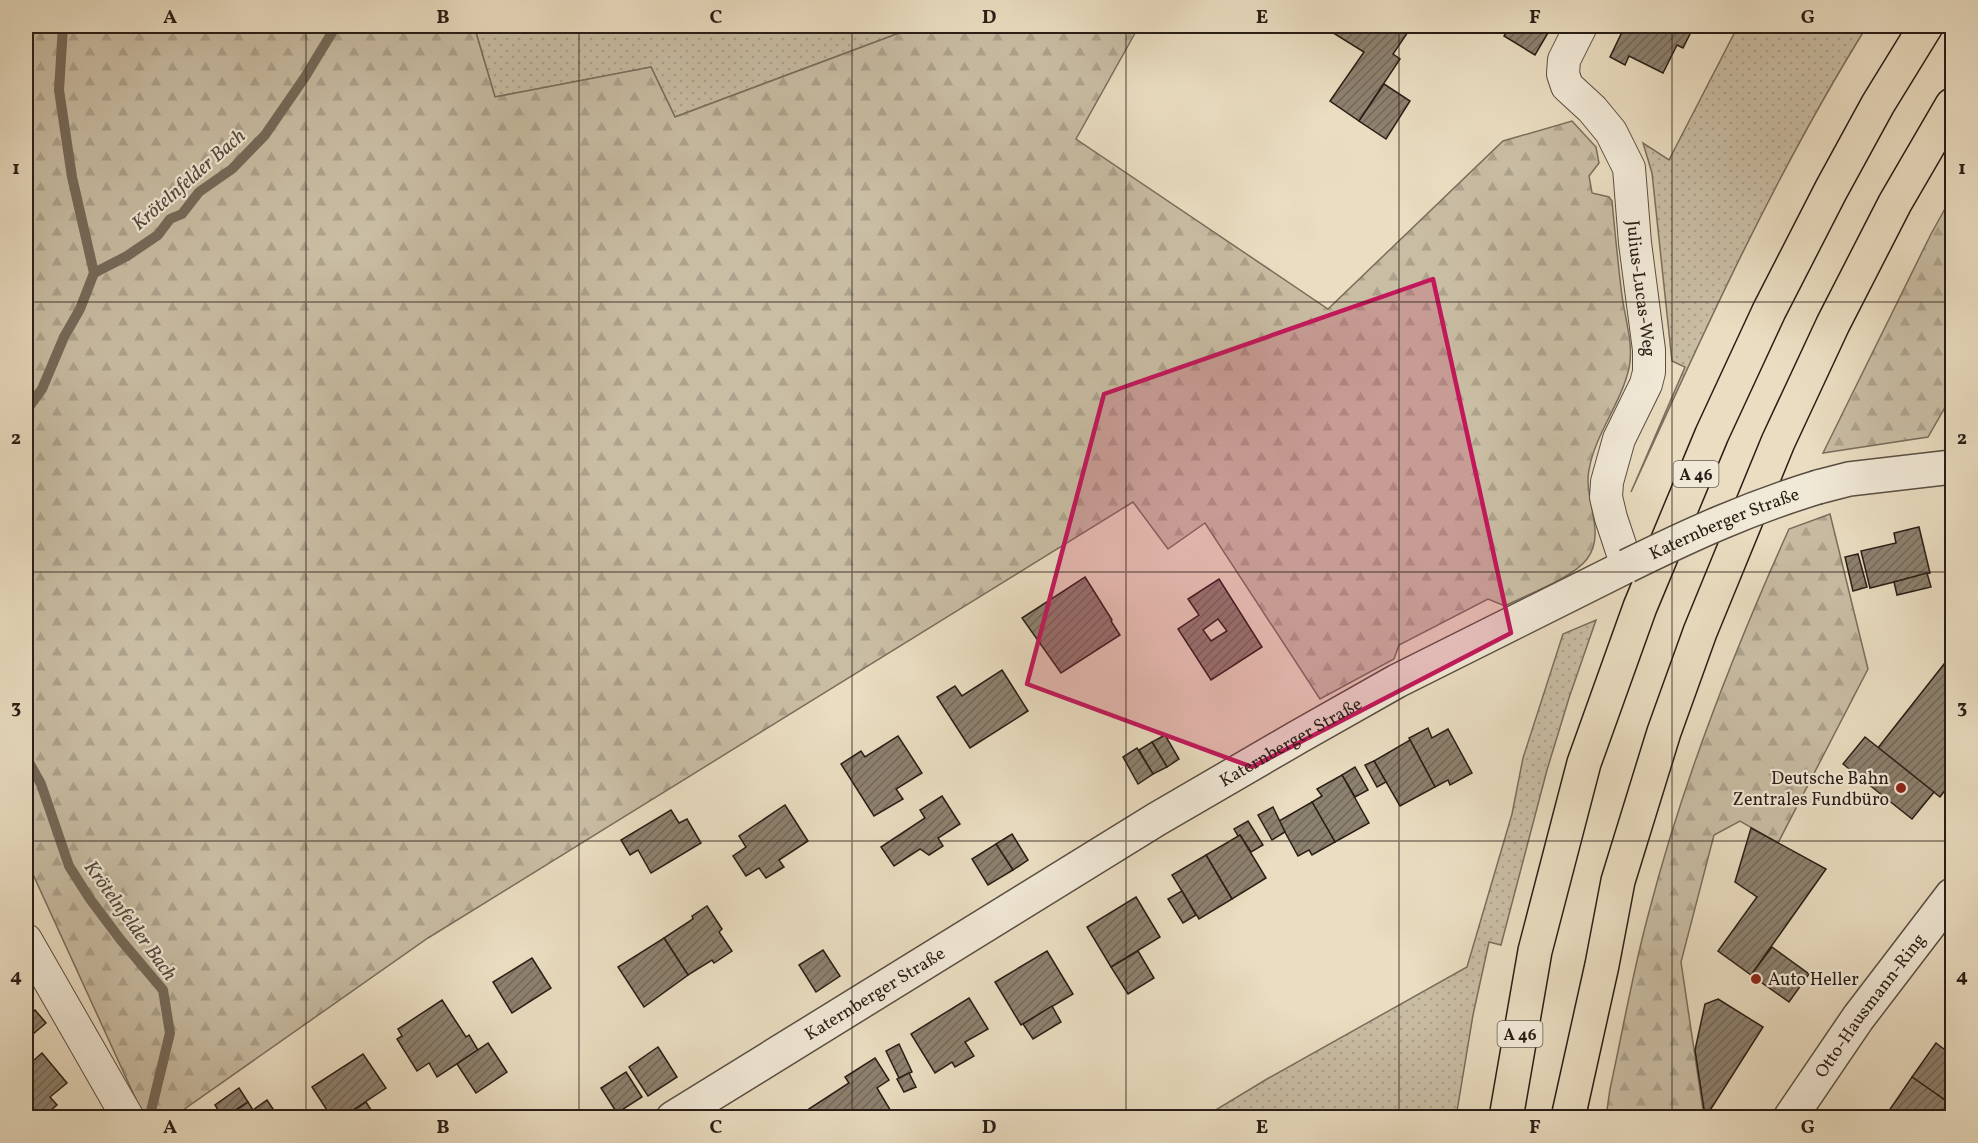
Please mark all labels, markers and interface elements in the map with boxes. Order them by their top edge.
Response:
text: A [163,4,177,32]
text: B [436,4,450,32]
text: C [710,4,723,32]
text: D [982,4,996,32]
text: E [1256,4,1268,32]
text: F [1529,4,1541,32]
text: G [1801,4,1815,32]
water label: Krötelnfelder Bach [126,123,252,238]
text: 1 [12,155,20,183]
text: 1 [1958,155,1966,183]
street label: Julius-Lucas-Weg [1619,219,1660,357]
text: 2 [11,425,21,453]
text: 2 [1957,425,1967,453]
road number: A 46 [1674,461,1718,487]
street label: Katernberger Straße [1646,483,1803,567]
street label: Katernberger Straße [1215,692,1367,794]
text: 3 [11,694,21,722]
text: 3 [1957,694,1967,722]
place label: Deutsche Bahn Zentrales Fundbüro [1733,767,1889,813]
marker: Deutsche Bahn Zentrales Fundbüro [1894,781,1908,795]
water label: Krötelnfelder Bach [76,855,183,987]
street label: Otto-Hausmann-Ring [1810,929,1932,1084]
street label: Katernberger Straße [800,942,950,1048]
text: 4 [10,963,22,991]
text: 4 [1956,963,1968,991]
place label: Auto Heller [1768,968,1859,993]
marker: Auto Heller [1749,972,1763,986]
road number: A 46 [1498,1021,1543,1047]
text: A [163,1114,177,1142]
text: B [436,1114,450,1142]
text: C [710,1114,723,1142]
text: D [982,1114,996,1142]
text: E [1256,1114,1268,1142]
text: F [1529,1114,1541,1142]
text: G [1801,1114,1815,1142]

